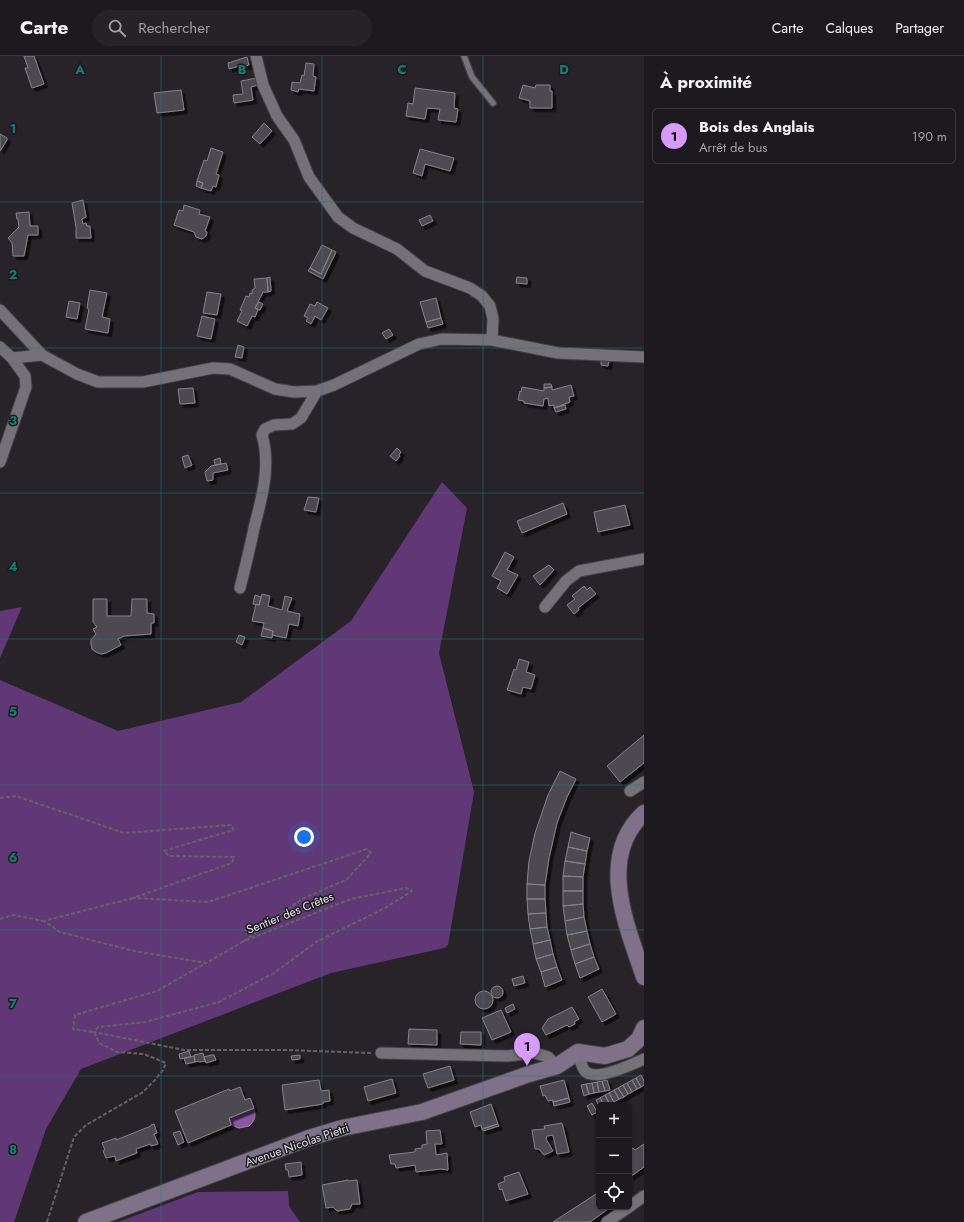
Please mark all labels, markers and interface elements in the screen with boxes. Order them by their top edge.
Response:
search box [92,10,372,46]
text: Carte [20,14,68,41]
icon: search [106,17,128,39]
text: Rechercher [138,17,210,39]
text: Carte [772,18,803,38]
text: Calques [825,18,873,38]
text: Partager [895,18,944,38]
text: A [74,60,85,79]
text: B [238,60,247,79]
text: C [397,60,407,79]
text: D [559,60,569,79]
text: À proximité [660,70,752,94]
text: Bois des Anglais [699,116,814,138]
text: 1 [10,119,16,138]
text: 1 [671,127,677,146]
text: 190 m [912,127,947,146]
text: Arrêt de bus [699,138,768,157]
text: 2 [9,265,17,284]
text: 3 [9,411,17,430]
text: 4 [8,557,18,576]
text: 5 [9,702,17,721]
your location [294,827,314,847]
text: 6 [9,848,18,867]
street label: Sentier des Crêtes [244,887,336,939]
text: 7 [9,994,17,1013]
pin: 1 [514,1033,540,1066]
map controls [596,1102,632,1210]
button: + [596,1102,632,1138]
street label: Avenue Nicolas Pietri [243,1119,351,1171]
button: − [596,1138,632,1174]
text: 8 [9,1140,17,1159]
button: locate [596,1174,632,1210]

